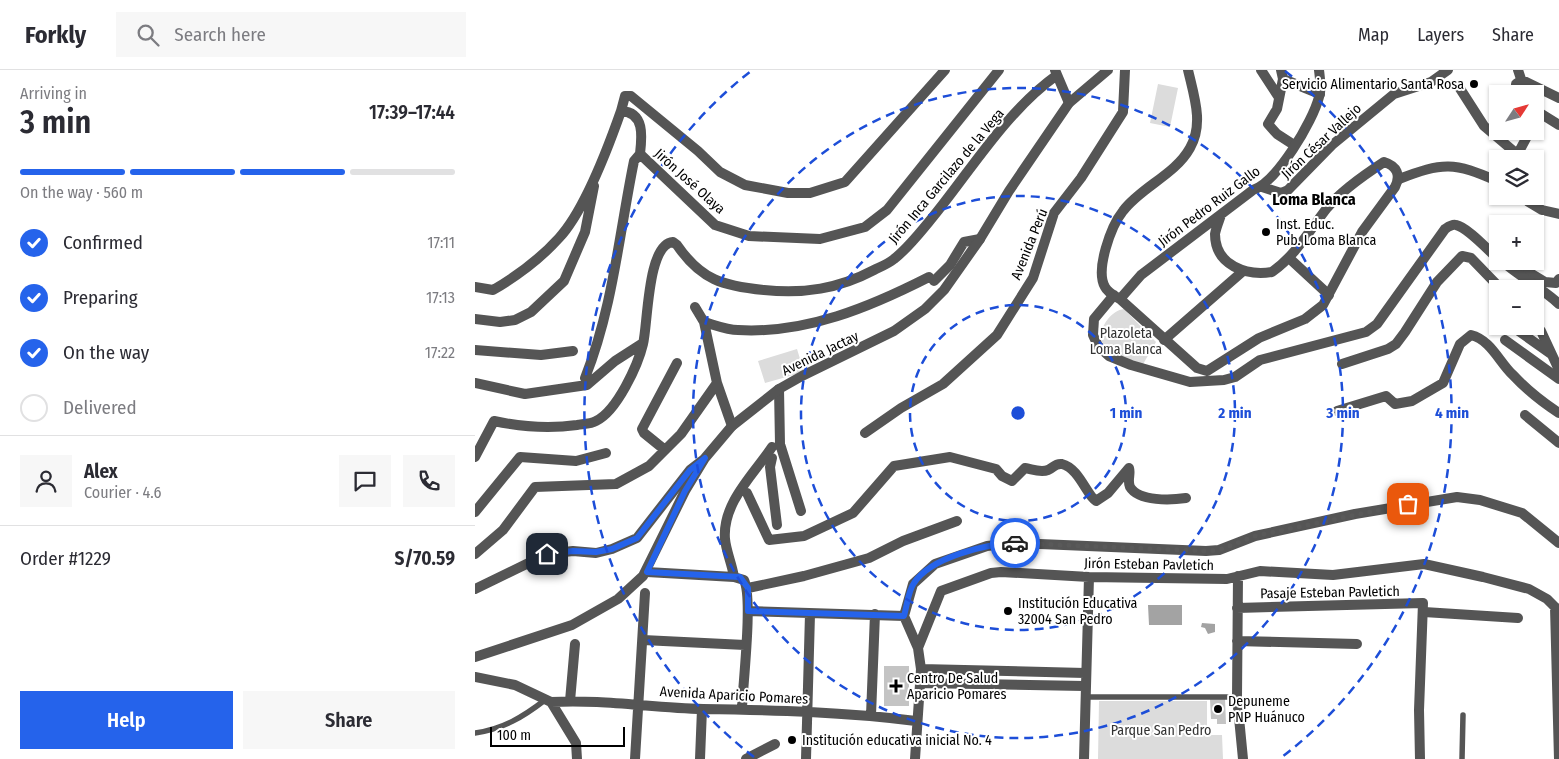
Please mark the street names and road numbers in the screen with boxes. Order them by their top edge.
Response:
street label: Jirón César Vallejo [1278,100,1365,183]
street label: Jirón Inca Garcilazo de la Vega [885,105,1008,247]
street label: Jirón José Olaya [651,145,729,218]
street label: Jirón Pedro Ruiz Gallo [1155,163,1264,250]
street label: Avenida Perú [1008,206,1051,282]
street label: Avenida Jactay [779,327,862,379]
street label: Jirón Esteban Pavletich [1084,555,1214,574]
street label: Pasaje Esteban Pavletich [1260,583,1400,602]
street label: Avenida Aparicio Pomares [659,683,809,708]

